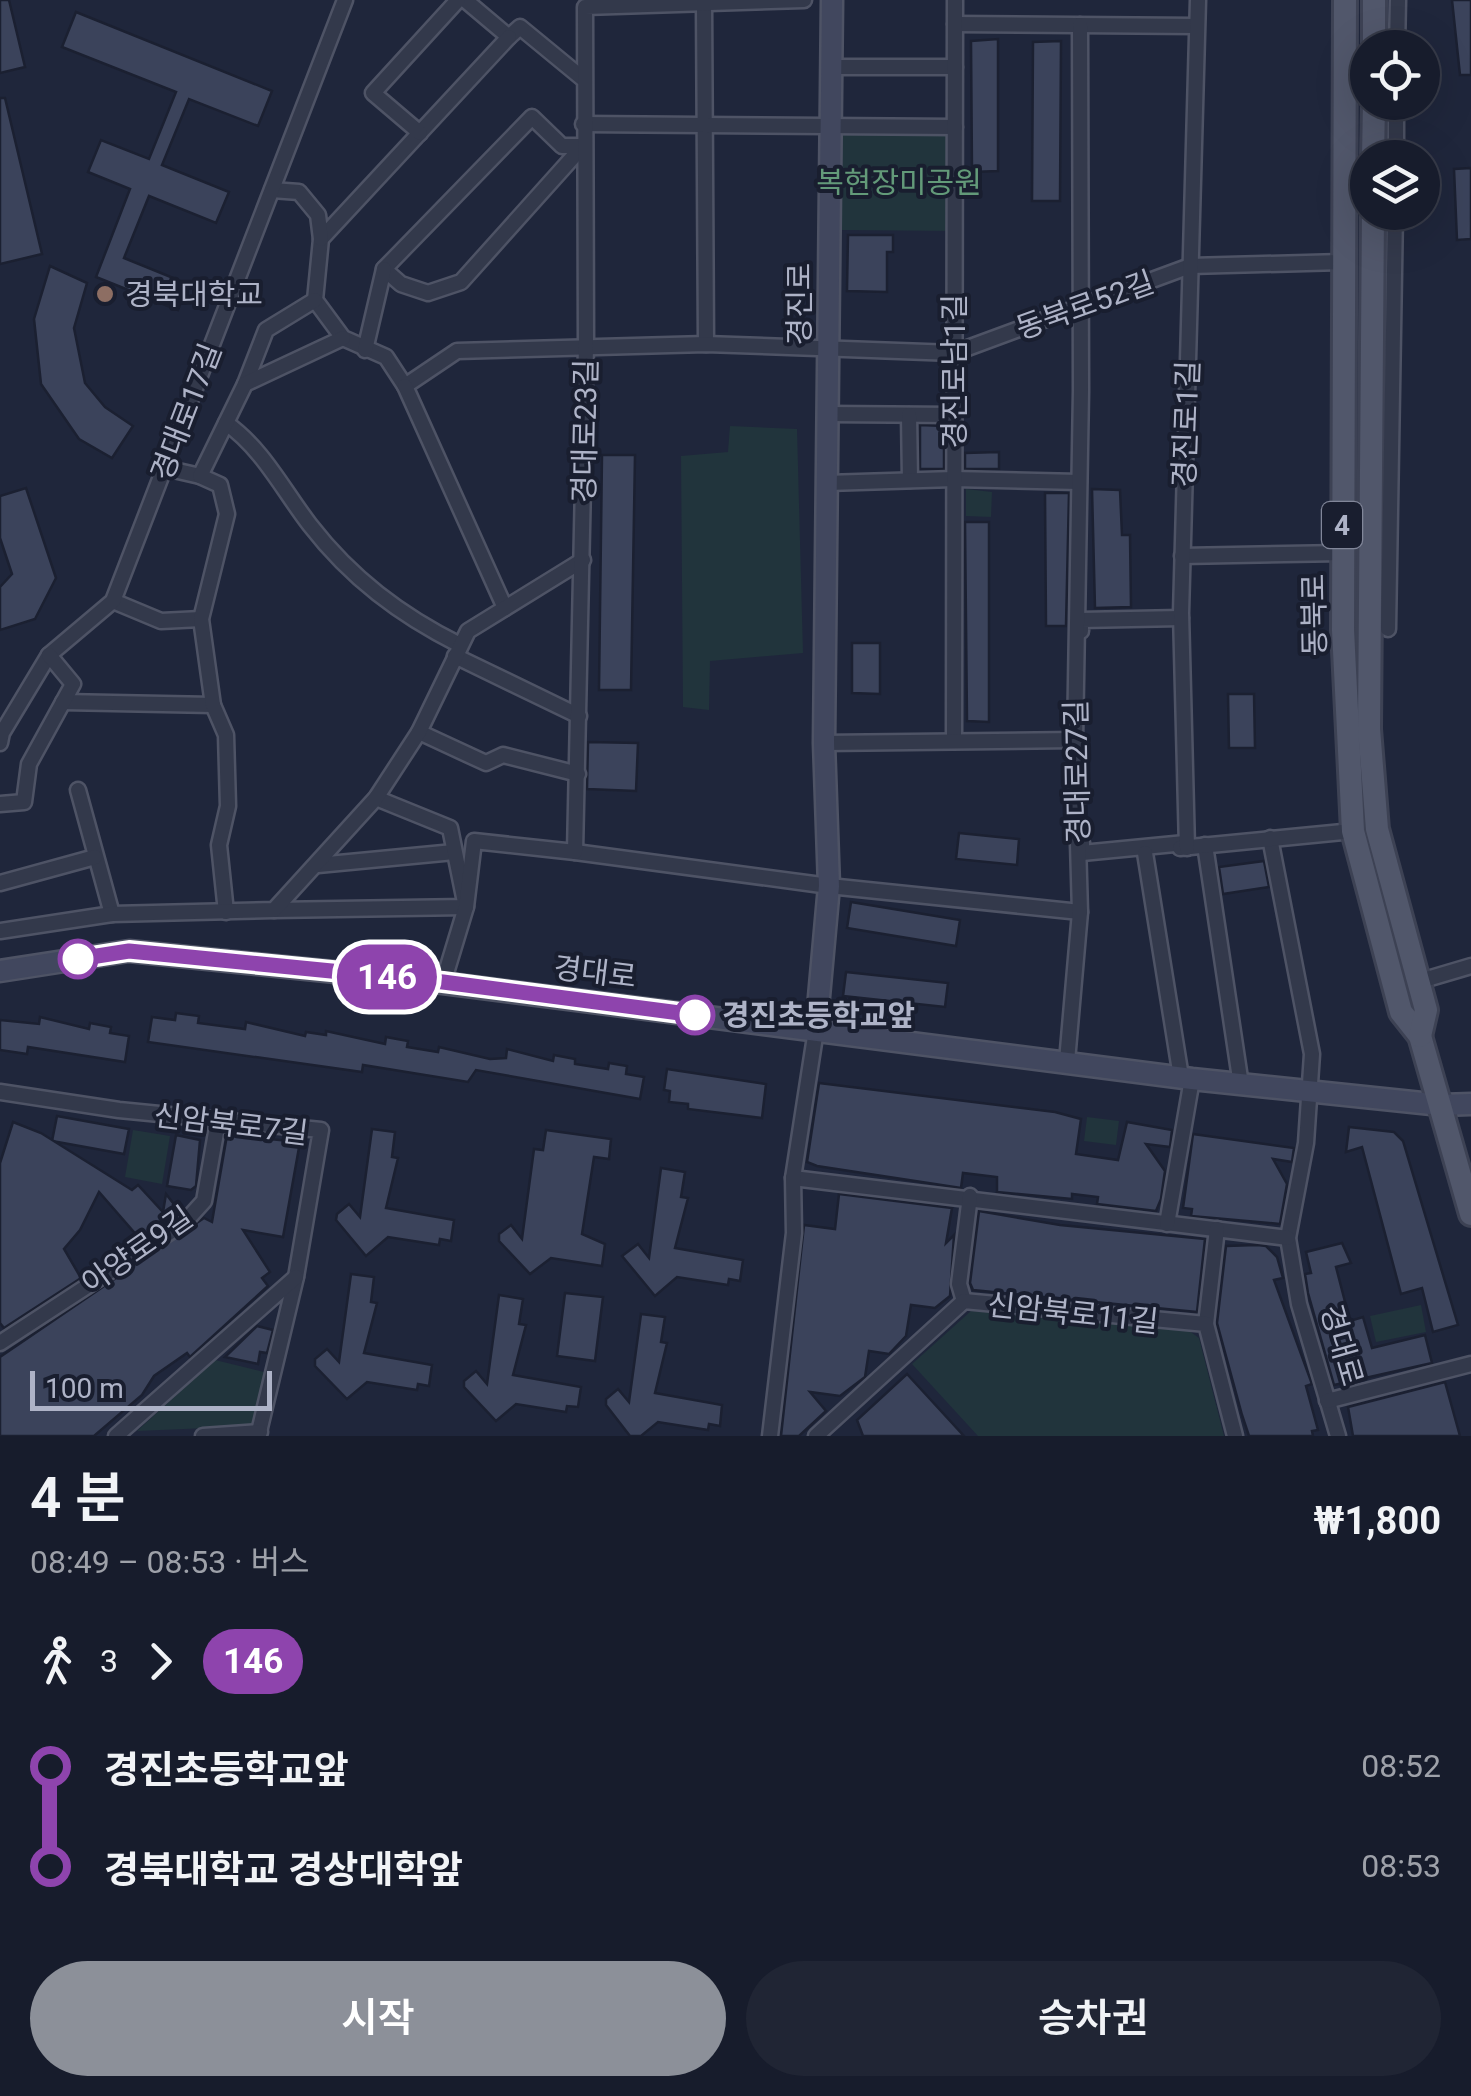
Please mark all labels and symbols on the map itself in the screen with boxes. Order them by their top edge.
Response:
park label: 복현장미공원 [816,165,982,200]
street label: 경진로 [782,263,817,345]
street label: 동북로52길 [1011,264,1159,346]
place label: 경북대학교 [125,277,263,312]
marker: 경북대학교 [94,283,116,305]
street label: 경진로남1길 [937,294,972,448]
street label: 경대로17길 [144,338,228,486]
street label: 경대로23길 [566,359,604,503]
street label: 경진로1길 [1166,360,1206,488]
road number: 4 [1322,502,1362,548]
street label: 동북로 [1296,573,1332,657]
street label: 경대로27길 [1058,700,1096,844]
unlabelled marker [59,940,97,978]
line badge: 146 [330,944,444,1010]
street label: 경대로 [552,950,638,994]
marker: 경진초등학교앞 [676,996,714,1034]
place label: 경진초등학교앞 [722,998,915,1033]
street label: 신암북로7길 [152,1097,310,1151]
street label: 아양로9길 [75,1199,199,1301]
street label: 신암북로11길 [986,1287,1160,1339]
street label: 경대로 [1314,1300,1370,1390]
scale bar [30,1366,272,1410]

